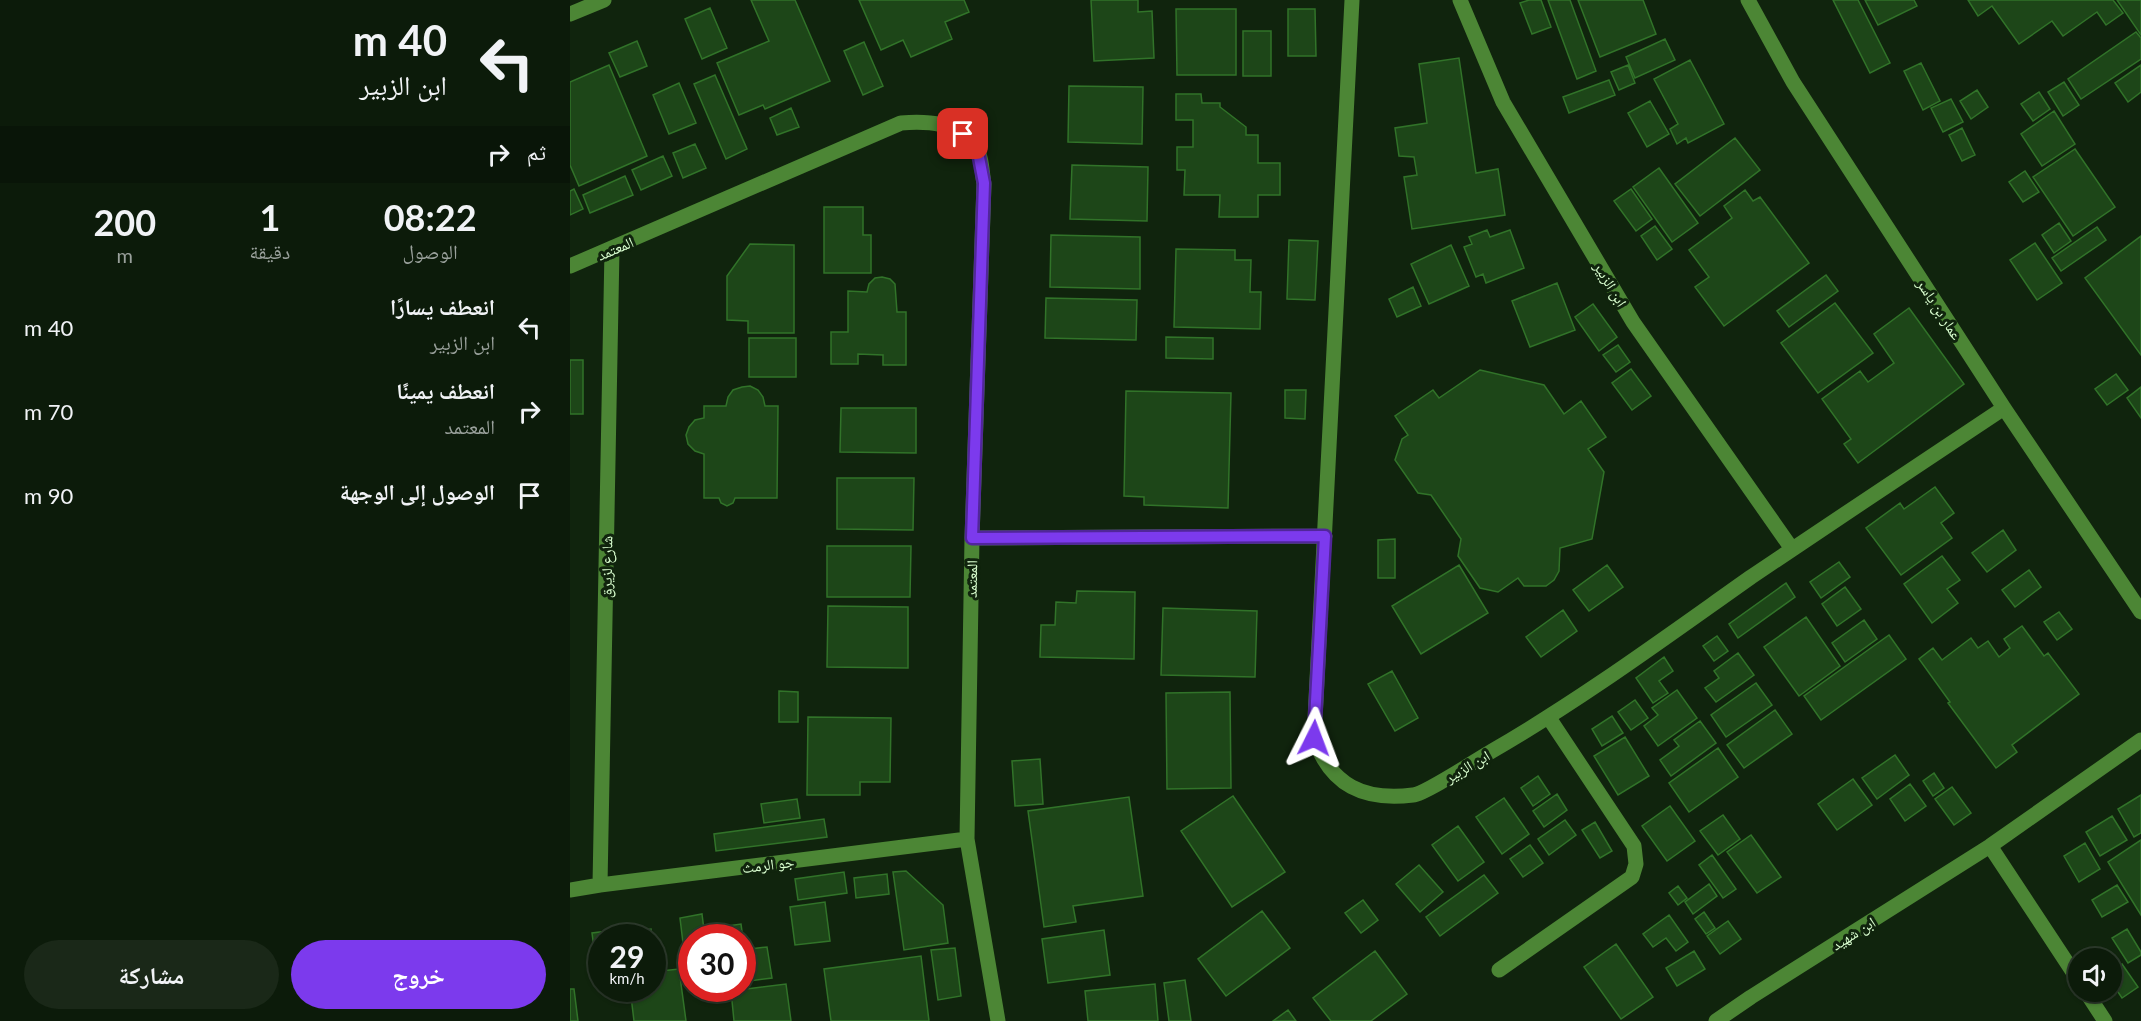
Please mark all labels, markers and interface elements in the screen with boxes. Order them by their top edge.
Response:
text: 40 m [353,15,447,65]
icon: left [468,24,546,102]
text: ابن الزبير [359,68,447,101]
pin [937,108,988,159]
icon: arrive [946,117,979,150]
icon: right [482,138,515,171]
text: ثم [527,138,546,165]
text: 1 [259,195,280,239]
text: 08:22 [384,195,477,239]
text: 200 [93,200,156,244]
street label: المعتمد [594,232,636,264]
text: دقيقة [250,239,290,263]
text: الوصول [402,239,458,263]
text: m [117,243,133,267]
street label: ابن الزبير [1589,258,1631,311]
street label: عمار بن ياسر [1911,274,1967,344]
text: انعطف يسارًا [390,293,495,320]
icon: left [513,311,546,344]
text: 40 m [24,314,73,341]
text: ابن الزبير [430,330,495,354]
text: انعطف يمينًا [396,377,495,404]
icon: right [513,395,546,428]
text: 70 m [24,398,73,425]
text: المعتمد [445,414,495,438]
text: الوصول إلى الوجهة [340,478,495,505]
icon: arrive [513,479,546,512]
text: 90 m [24,482,73,509]
street label: شارع لزيرق [596,535,618,598]
street label: المعتمد [962,560,980,598]
position arrow [1282,706,1346,770]
street label: ابن الزبير [1441,746,1494,788]
street label: جو الرمث [741,852,796,877]
street label: ابن شهيد [1828,913,1879,955]
speed limit sign: 30 [678,924,756,1002]
text: 29 [610,938,644,974]
button: مشاركة [24,940,279,1009]
button: خروج [291,940,546,1009]
map controls [2068,948,2122,1002]
button: sound [2068,948,2122,1002]
text: km/h [609,969,645,987]

